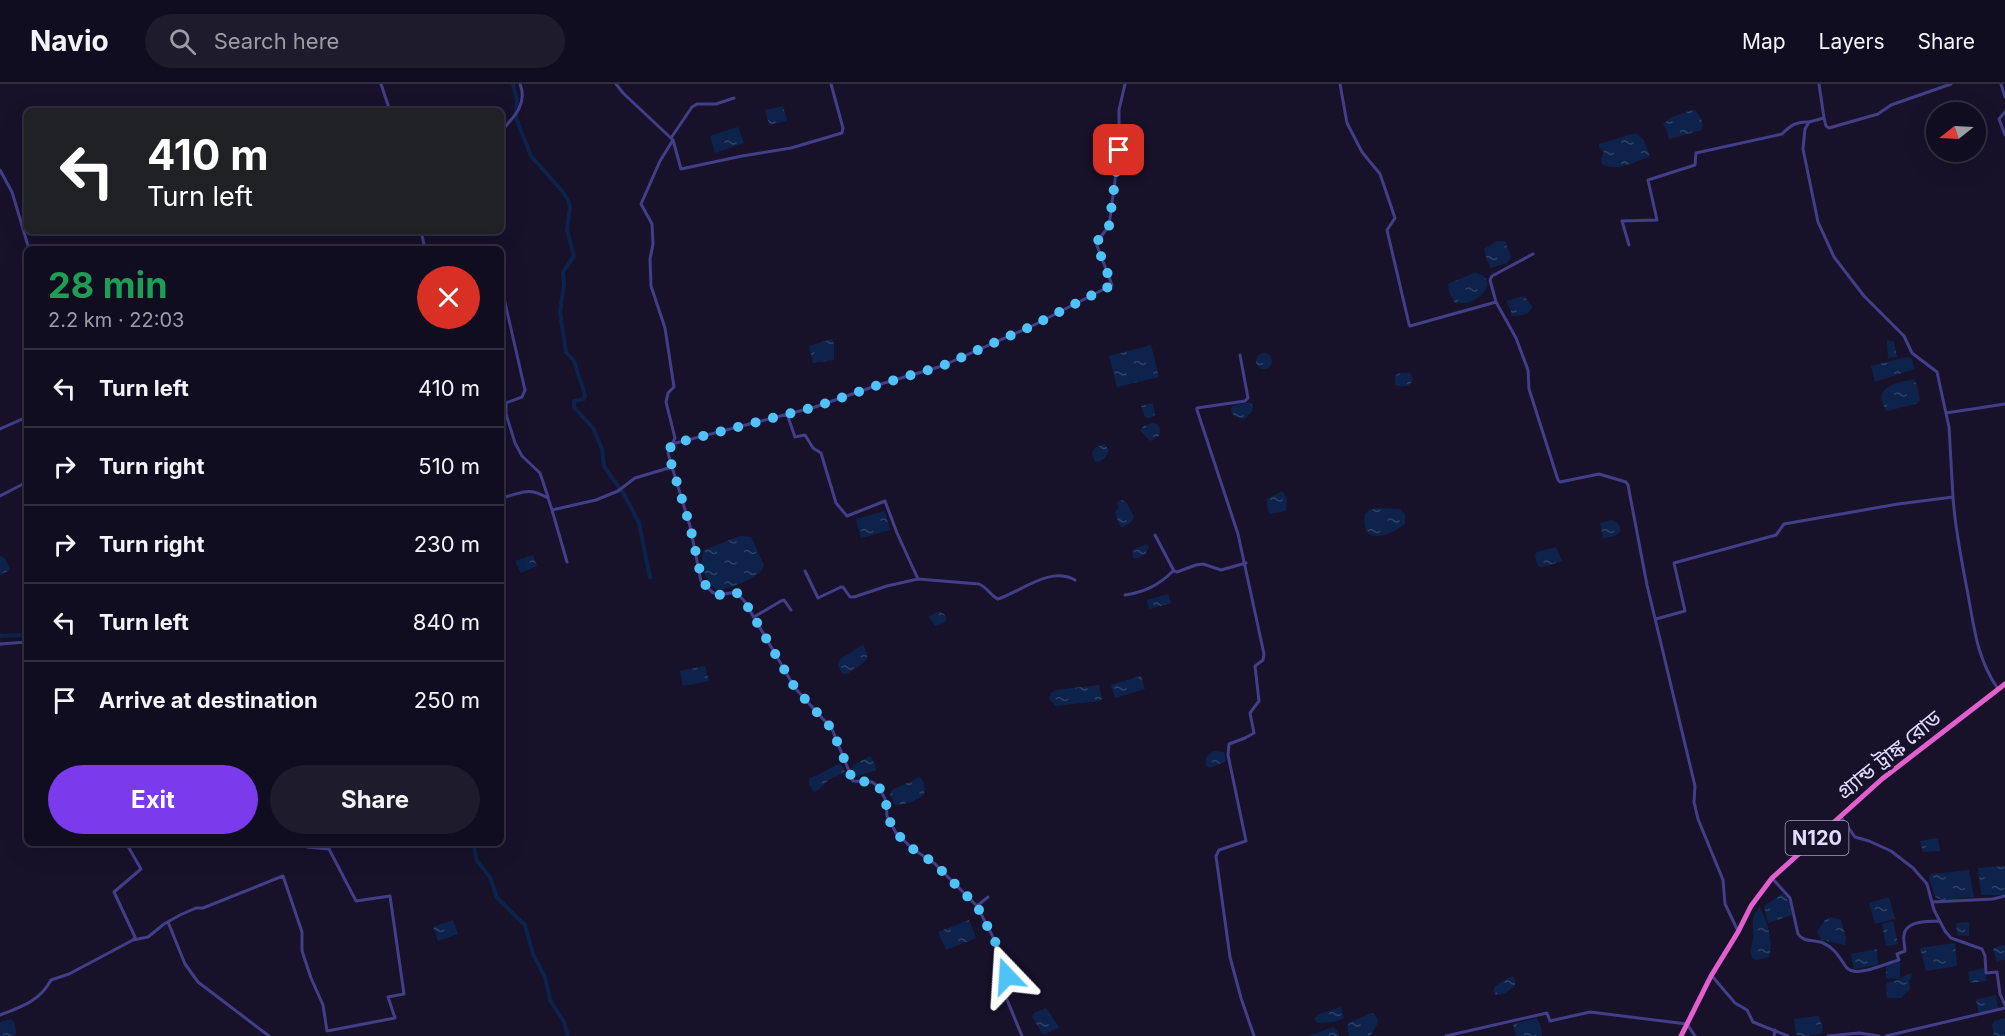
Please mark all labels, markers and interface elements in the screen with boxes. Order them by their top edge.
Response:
search box [145,14,565,68]
text: Navio [30,24,109,58]
icon: search [166,25,199,58]
text: Search here [214,28,339,54]
text: Map [1742,29,1786,54]
text: Layers [1819,29,1885,54]
text: Share [1918,29,1975,54]
north arrow [1926,102,1986,162]
map controls [1926,102,1986,162]
pin [1093,124,1144,175]
text: 410 m [147,129,269,180]
icon: left [48,132,126,210]
icon: arrive [1102,133,1135,166]
text: Turn left [147,180,253,213]
text: 28 min [48,263,168,307]
button: close [417,266,480,329]
text: 2.2 km · 22:03 [48,308,184,332]
icon: left [48,372,81,405]
text: Turn left [99,375,189,401]
text: 410 m [418,375,480,401]
icon: right [48,450,81,483]
text: Turn right [99,453,205,479]
text: 510 m [418,453,480,479]
icon: right [48,528,81,561]
text: Turn right [99,531,205,557]
text: 230 m [414,531,480,557]
icon: left [48,606,81,639]
text: Turn left [99,609,189,635]
text: 840 m [413,609,480,635]
icon: arrive [48,684,81,717]
text: Arrive at destination [99,687,318,713]
text: 250 m [414,687,480,713]
street label: গ্র্যান্ড ট্রাঙ্ক রোড [1832,704,1947,804]
button: Exit [48,765,258,834]
button: Share [270,765,480,834]
road number: N120 [1786,821,1848,855]
position arrow [975,944,1039,1008]

